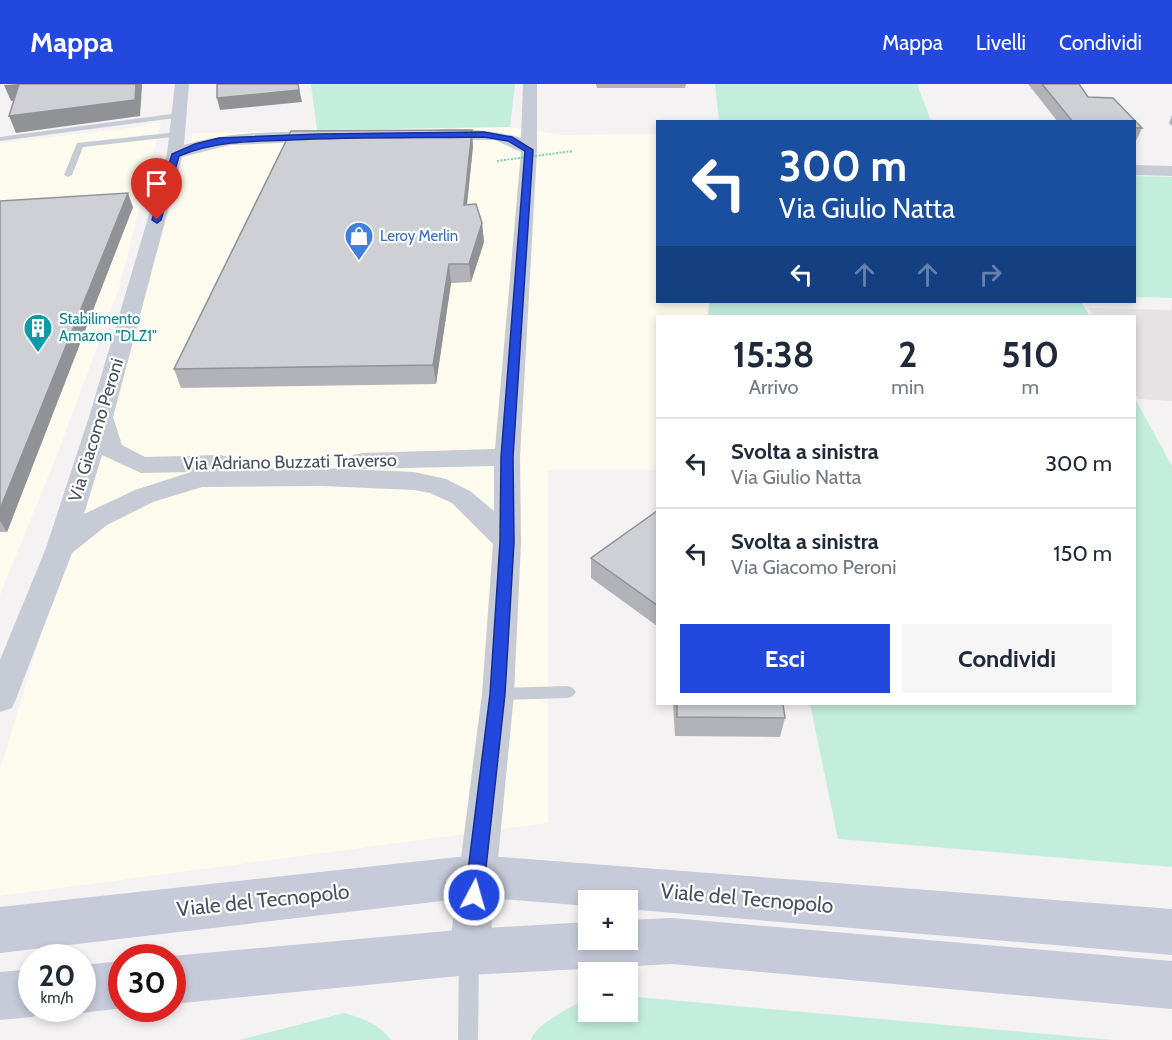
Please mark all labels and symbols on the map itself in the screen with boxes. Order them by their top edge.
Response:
pin [131,158,182,220]
shop icon: Leroy Merlin [343,220,375,262]
place label: Leroy Merlin [380,227,458,245]
place label: Stabilimento Amazon "DLZ1" [59,310,157,345]
building icon: Stabilimento Amazon "DLZ1" [22,312,54,354]
street label: Via Giacomo Peroni [64,356,128,504]
street label: Via Adriano Buzzati Traverso [183,449,397,475]
position arrow [442,863,506,927]
street label: Viale del Tecnopolo [660,878,834,918]
street label: Viale del Tecnopolo [175,879,351,921]
speed limit sign: 30 [108,944,186,1022]

